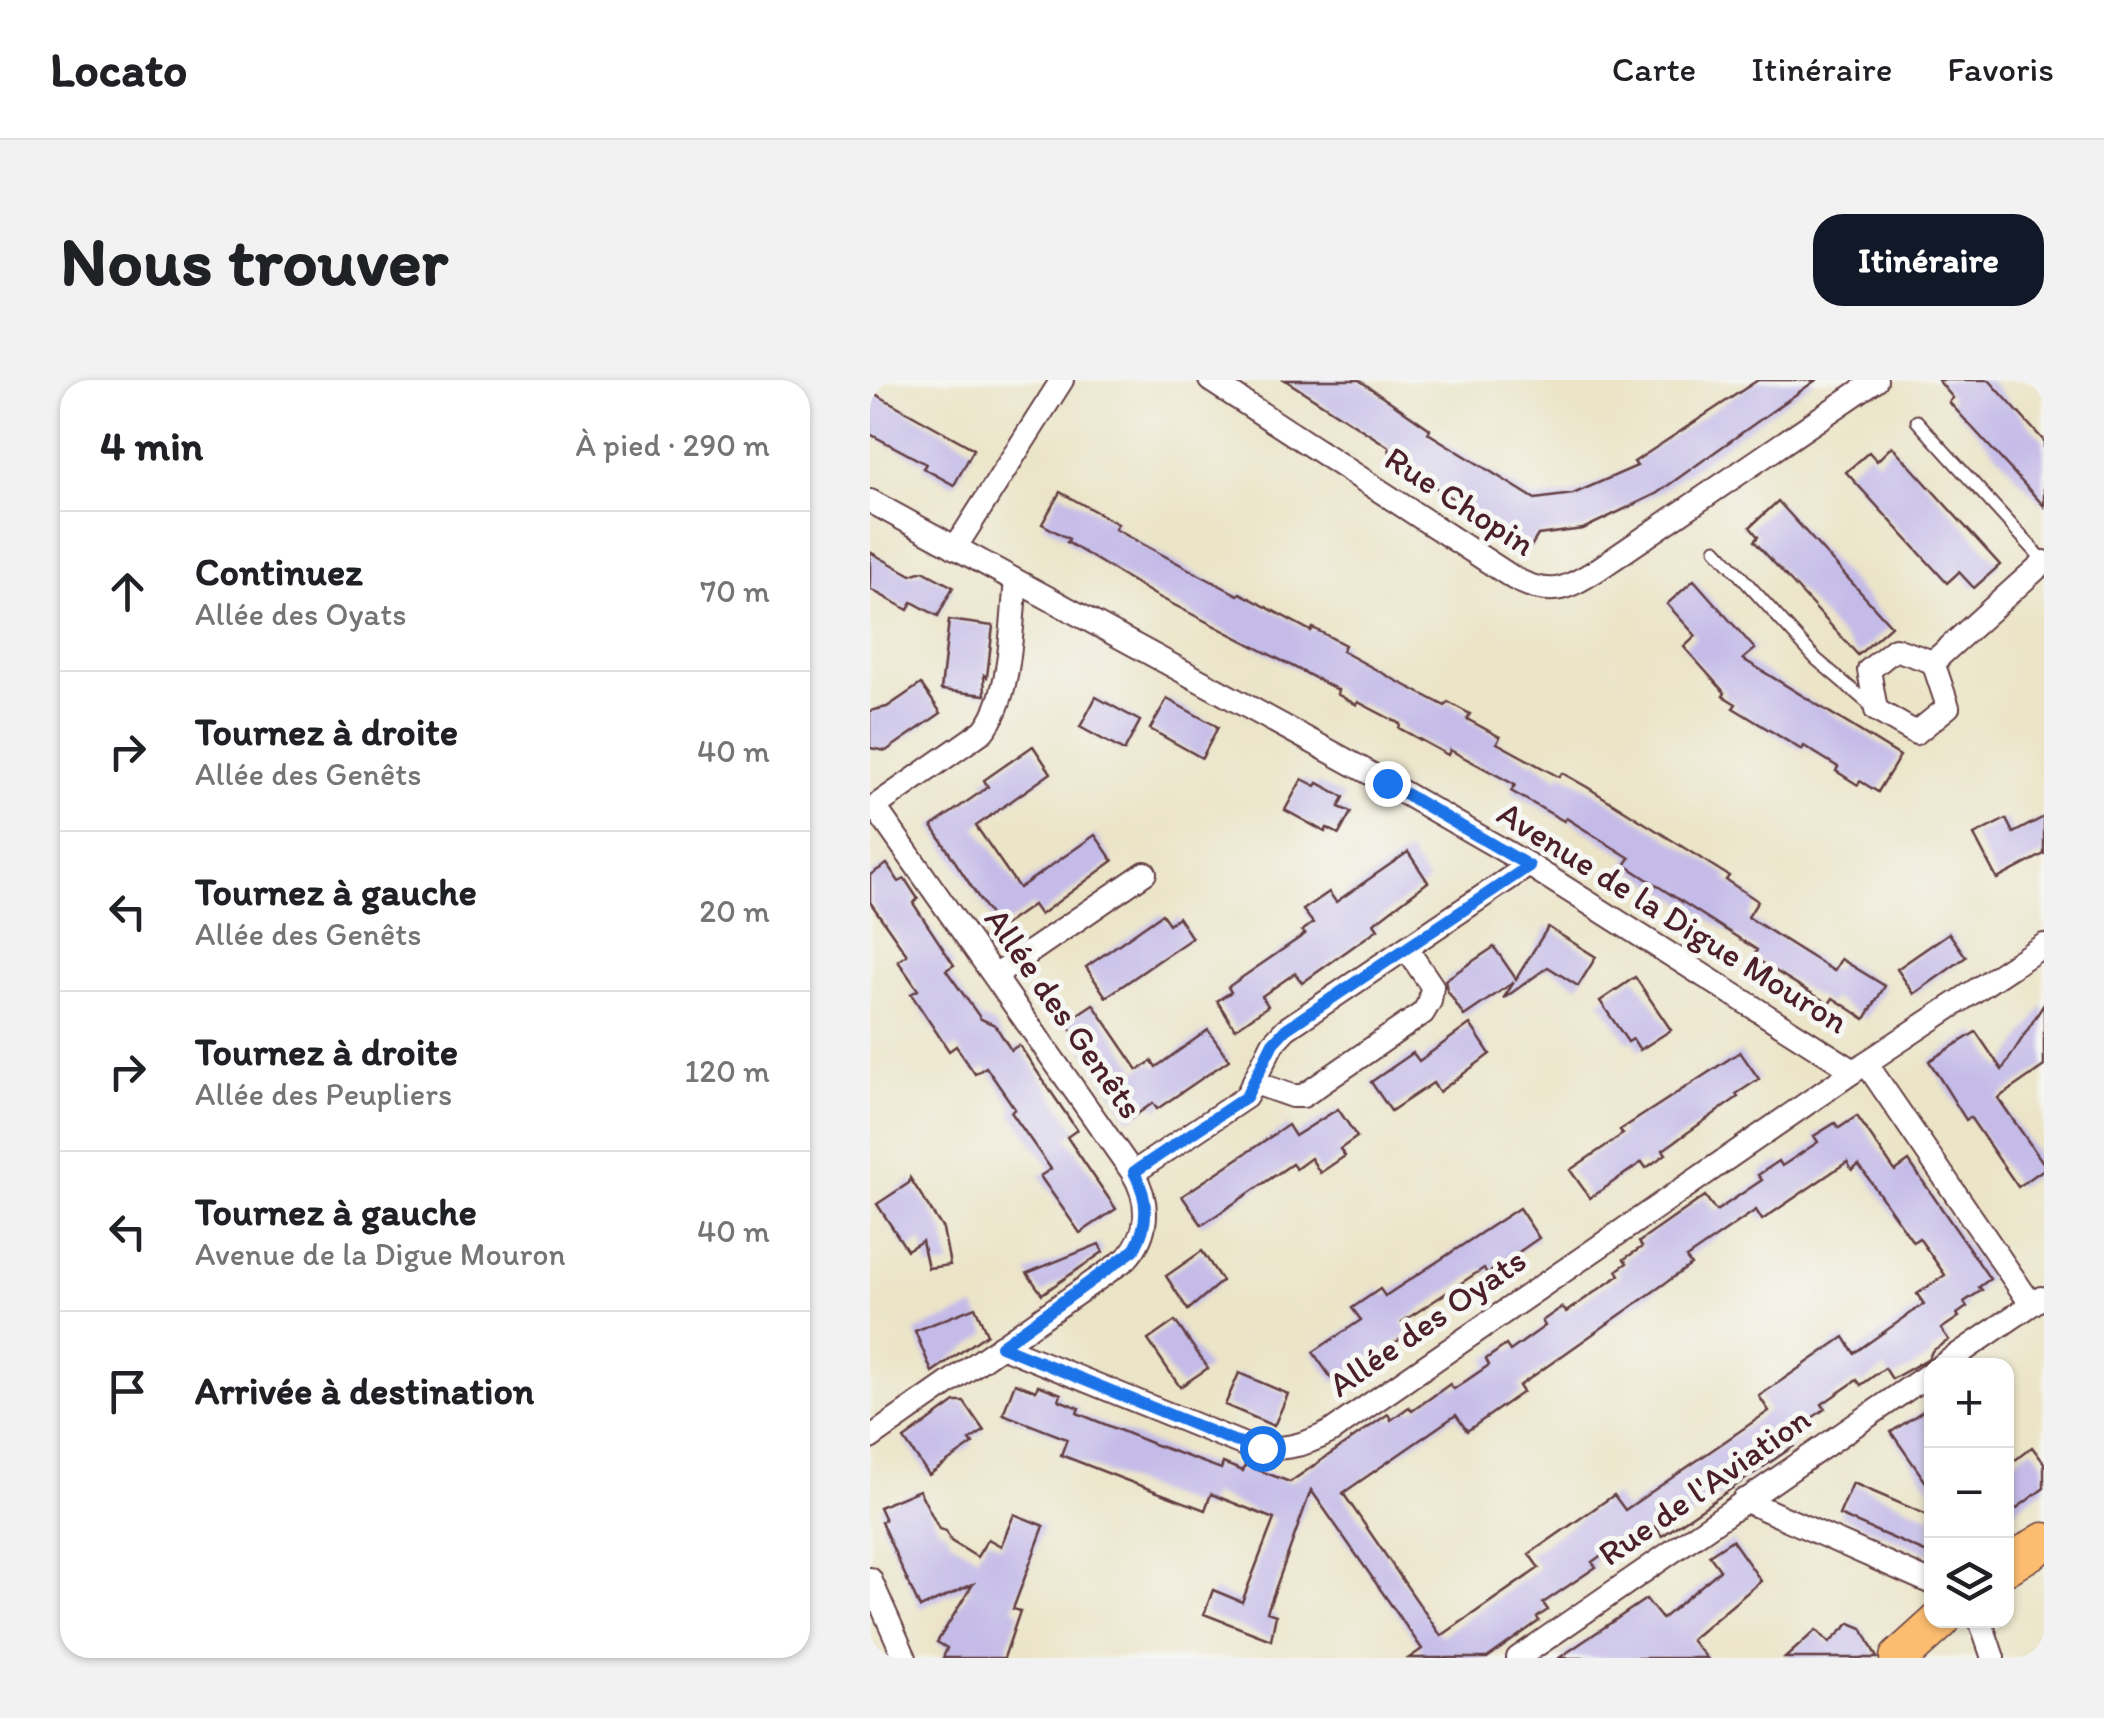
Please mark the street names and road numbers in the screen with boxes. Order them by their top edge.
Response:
street label: Rue Chopin [1377,437,1543,565]
street label: Avenue de la Digue Mouron [1490,792,1856,1042]
street label: Allée des Genêts [976,900,1152,1126]
street label: Allée des Oyats [1320,1238,1534,1406]
street label: Rue de l'Aviation [1590,1397,1818,1575]

